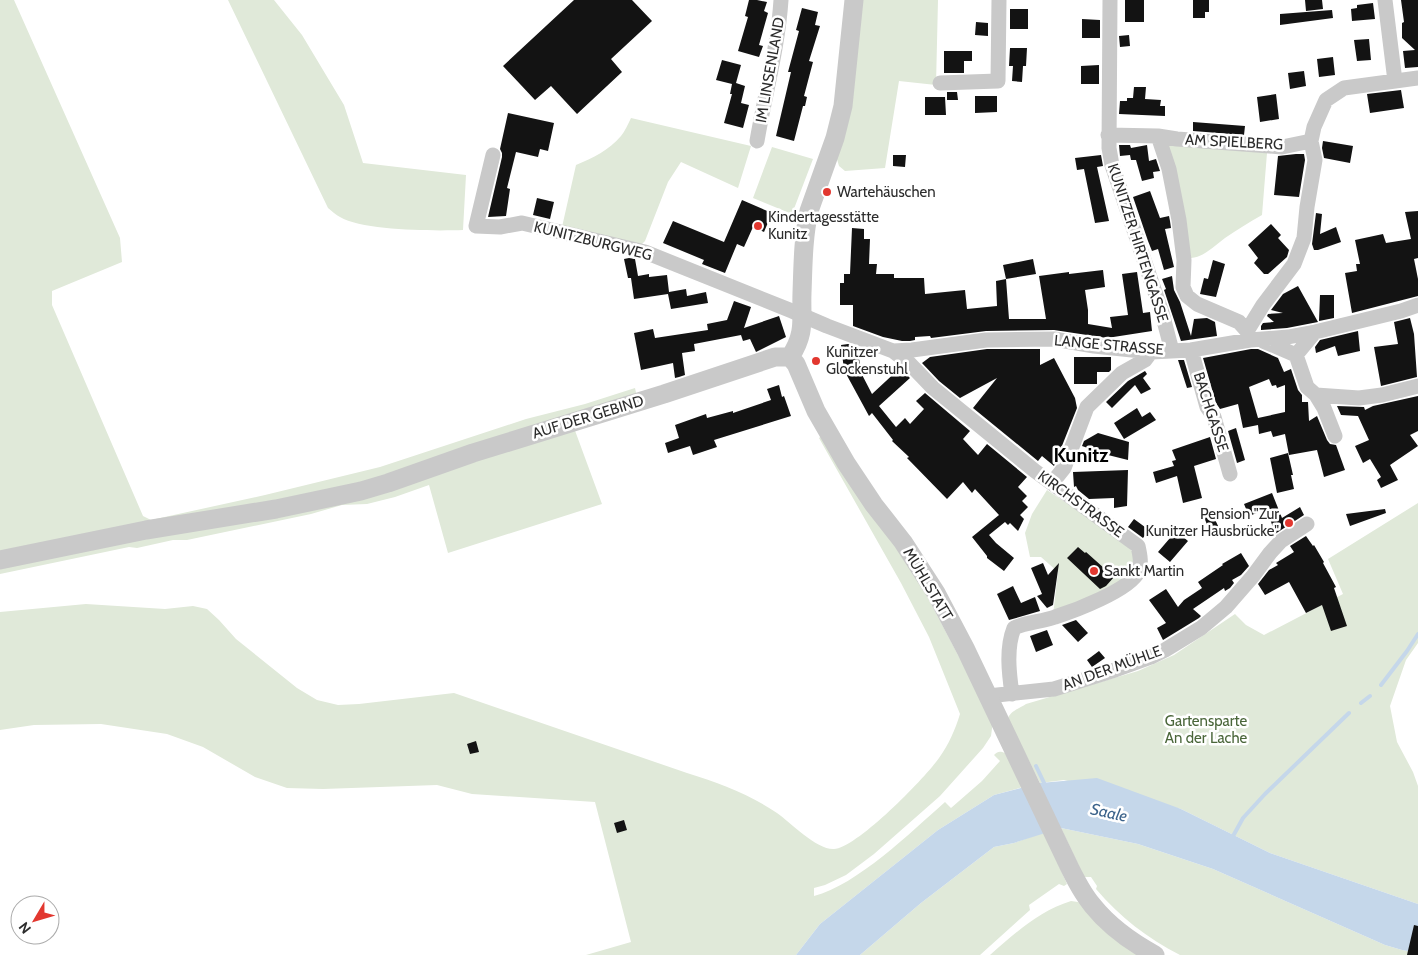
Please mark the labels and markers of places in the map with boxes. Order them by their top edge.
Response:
place label: Wartehäuschen [837,183,936,201]
marker: Wartehäuschen [821,186,833,198]
place label: Kindertagesstätte Kunitz [768,208,879,243]
marker: Kindertagesstätte Kunitz [752,220,764,232]
place label: Kunitzer Glockenstuhl [826,343,908,378]
marker: Kunitzer Glockenstuhl [810,355,822,367]
place label: Pension "Zur Kunitzer Hausbrücke" [1146,505,1279,540]
marker: Pension "Zur Kunitzer Hausbrücke" [1283,517,1295,529]
place label: Sankt Martin [1104,562,1184,580]
marker: Sankt Martin [1088,565,1100,577]

